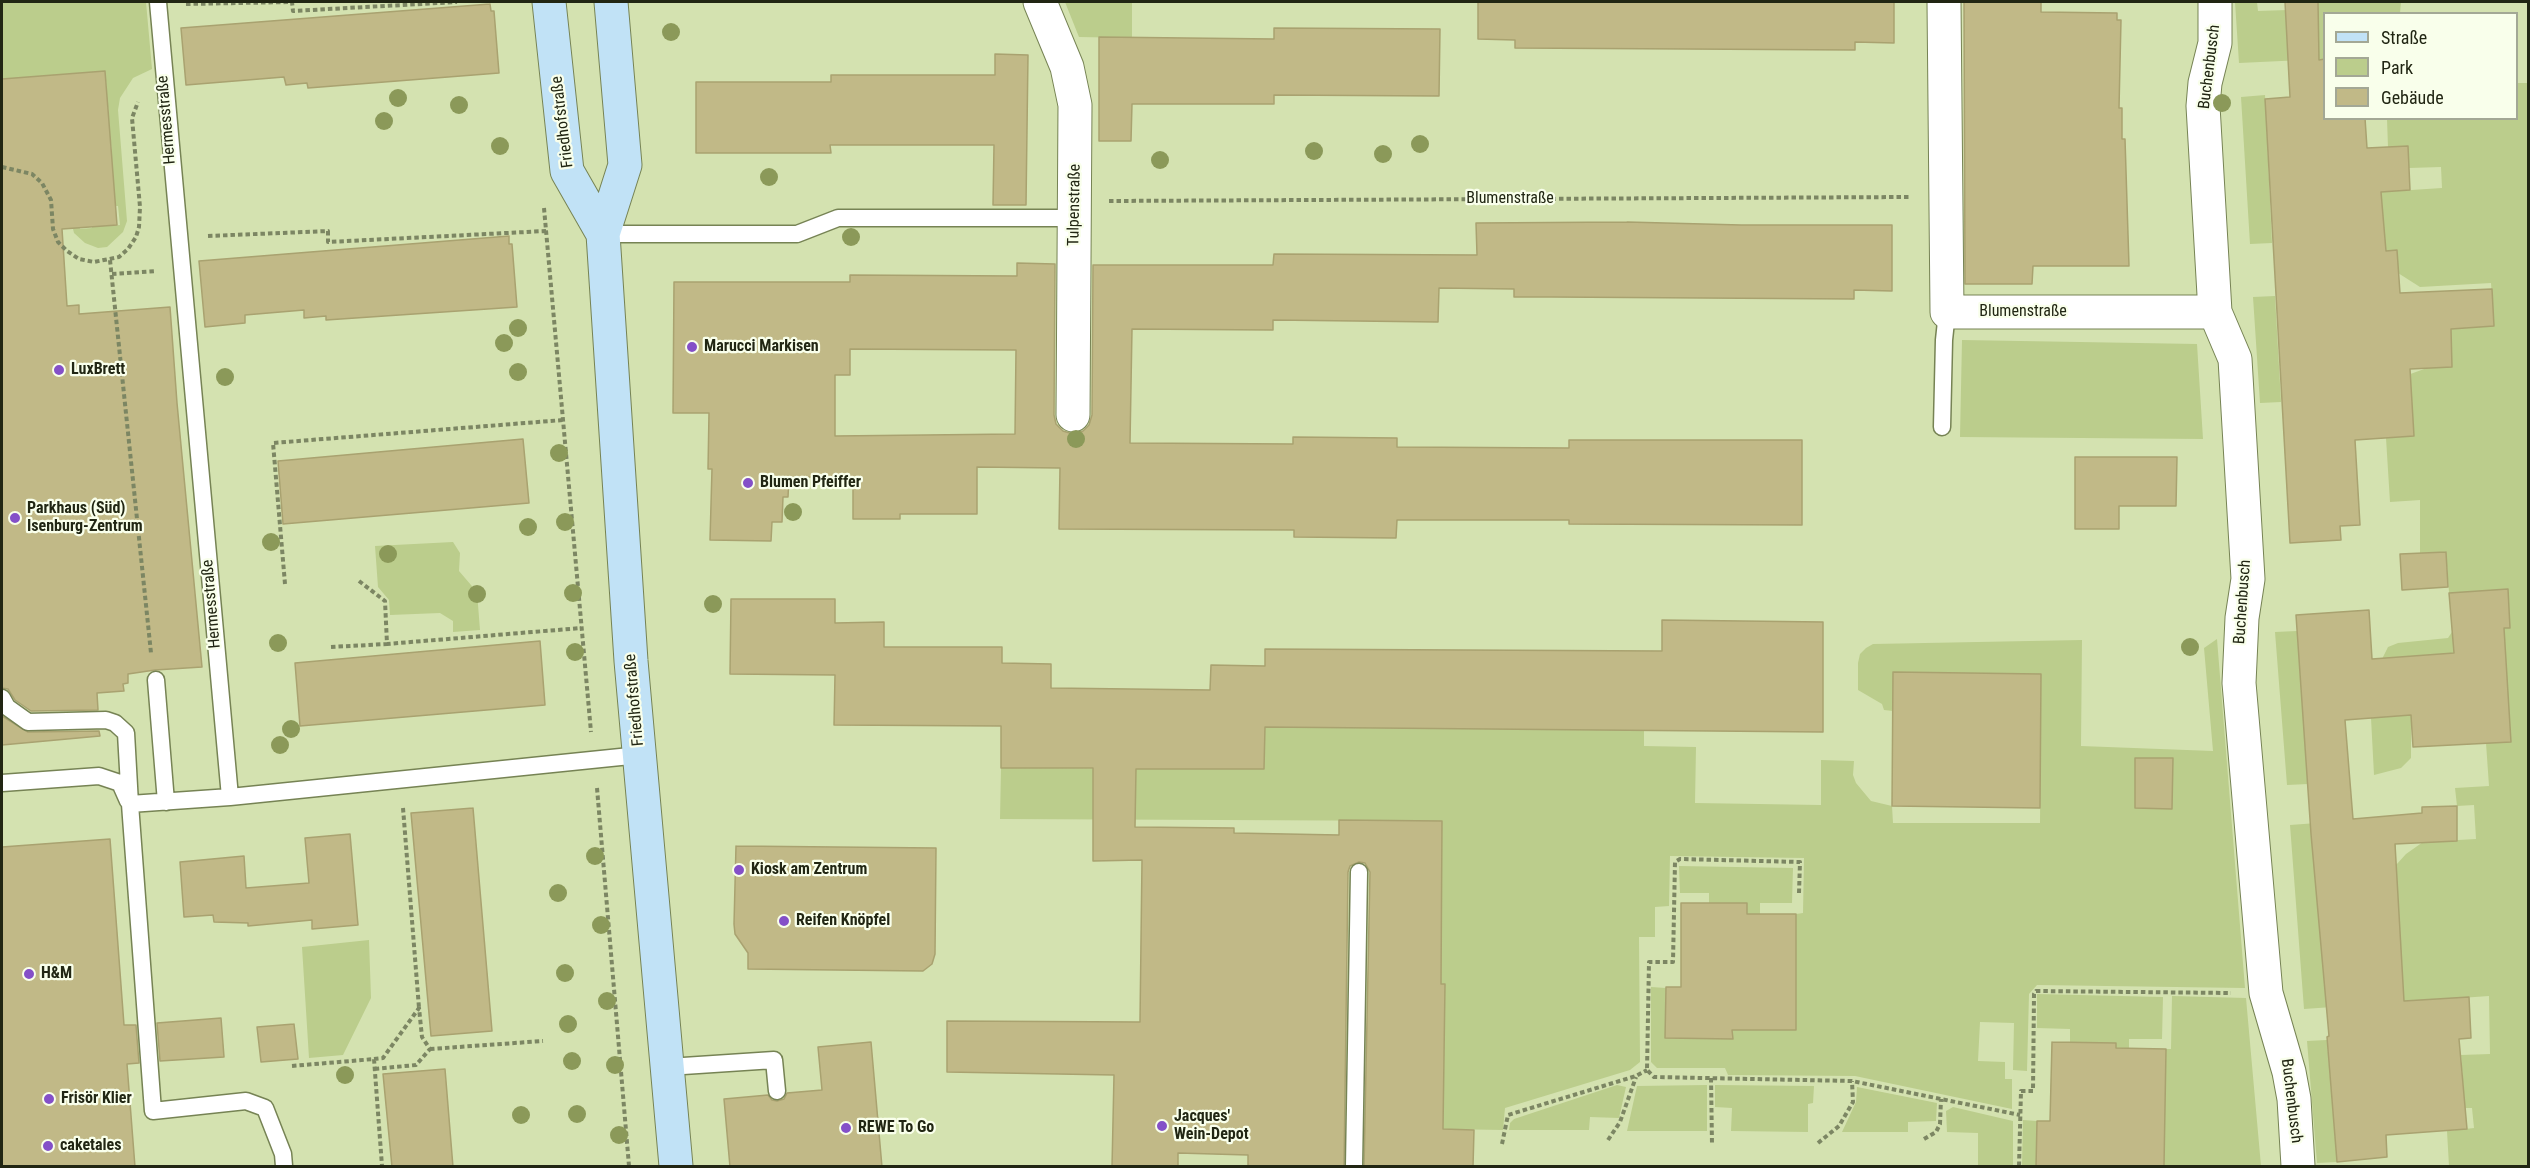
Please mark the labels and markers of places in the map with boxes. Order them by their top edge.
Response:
place label: Marucci Markisen [704,337,819,357]
marker: Marucci Markisen [685,340,699,354]
place label: LuxBrett [71,360,125,380]
marker: LuxBrett [52,363,66,377]
place label: Blumen Pfeiffer [760,473,861,493]
marker: Blumen Pfeiffer [741,476,755,490]
place label: Parkhaus (Süd) Isenburg-Zentrum [27,499,143,537]
marker: Parkhaus (Süd) Isenburg-Zentrum [8,511,22,525]
place label: Kiosk am Zentrum [751,860,867,880]
marker: Kiosk am Zentrum [732,863,746,877]
place label: Reifen Knöpfel [796,911,890,931]
marker: Reifen Knöpfel [777,914,791,928]
place label: H&M [41,964,72,984]
marker: H&M [22,967,36,981]
place label: Frisör Klier [61,1089,132,1109]
marker: Frisör Klier [42,1092,56,1106]
place label: Jacques' Wein-Depot [1174,1107,1249,1145]
place label: REWE To Go [858,1118,934,1138]
marker: Jacques' Wein-Depot [1155,1119,1169,1133]
marker: REWE To Go [839,1121,853,1135]
place label: caketales [60,1136,121,1156]
marker: caketales [41,1139,55,1153]

